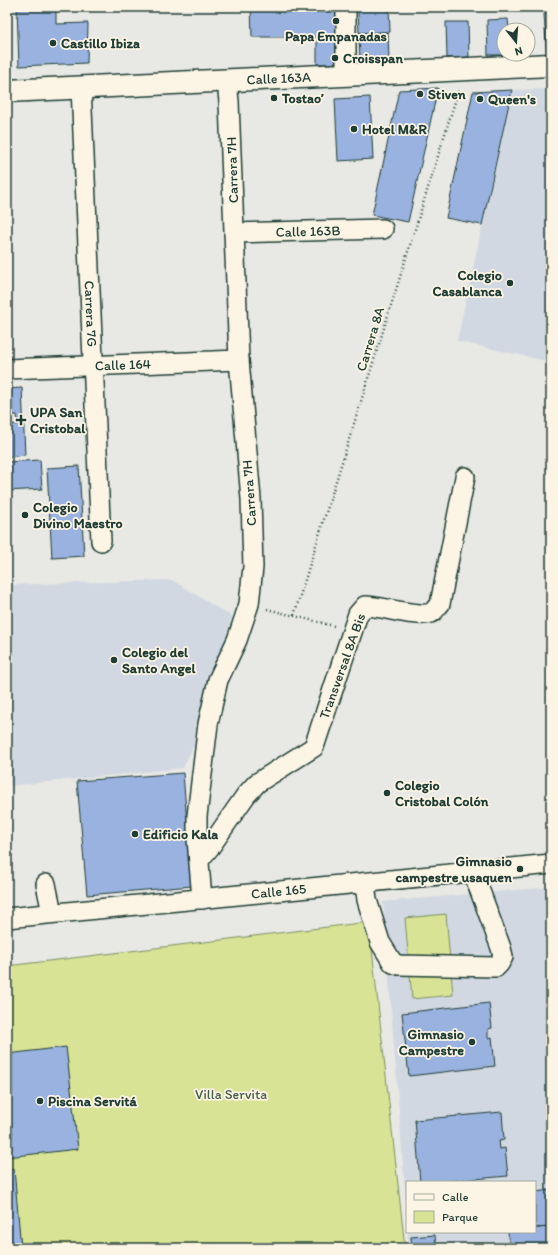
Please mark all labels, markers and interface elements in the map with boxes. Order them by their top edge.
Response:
marker: Papa Empanadas [331,16,341,26]
north arrow [496,22,536,62]
place label: Papa Empanadas [285,28,387,45]
place label: Castillo Ibiza [61,35,140,52]
marker: Castillo Ibiza [48,38,58,48]
text: N [513,44,524,58]
place label: Croisspan [343,50,403,67]
marker: Croisspan [330,53,340,63]
street label: Calle 163A [246,68,311,89]
place label: Stiven [428,86,466,103]
marker: Stiven [415,89,425,99]
place label: Tostao’ [281,90,324,107]
place label: Queen's [488,91,536,108]
marker: Tostao’ [269,93,279,103]
marker: Queen's [475,94,485,104]
place label: Hotel M&R [362,121,427,138]
marker: Hotel M&R [349,124,359,134]
street label: Carrera 7H [223,137,242,203]
street label: Calle 163B [275,222,341,241]
place label: Colegio Casablanca [433,267,503,300]
marker: Colegio Casablanca [505,278,515,288]
street label: Carrera 7G [81,280,100,347]
street label: Carrera 8A [353,305,388,373]
street label: Calle 164 [94,355,152,375]
place label: UPA San Cristobal [30,404,86,437]
marker: UPA San Cristobal [15,414,27,426]
street label: Carrera 7H [239,459,260,527]
place label: Colegio Divino Maestro [33,499,123,532]
marker: Colegio Divino Maestro [20,510,30,520]
street label: Transversal 8A Bis [315,611,369,721]
place label: Colegio del Santo Angel [122,644,196,677]
marker: Colegio del Santo Angel [109,655,119,665]
place label: Colegio Cristobal Colón [395,777,489,810]
marker: Colegio Cristobal Colón [382,788,392,798]
place label: Edificio Kala [143,826,218,843]
marker: Edificio Kala [130,829,140,839]
place label: Gimnasio campestre usaquen [395,853,512,886]
marker: Gimnasio campestre usaquen [515,864,525,874]
street label: Calle 165 [250,880,307,903]
place label: Gimnasio Campestre [399,1026,464,1059]
marker: Gimnasio Campestre [467,1037,477,1047]
park label: Villa Servita [195,1086,267,1103]
place label: Piscina Servitá [48,1093,138,1110]
marker: Piscina Servitá [35,1096,45,1106]
legend [406,1181,536,1233]
text: Calle [442,1190,469,1204]
text: Parque [442,1210,478,1224]

